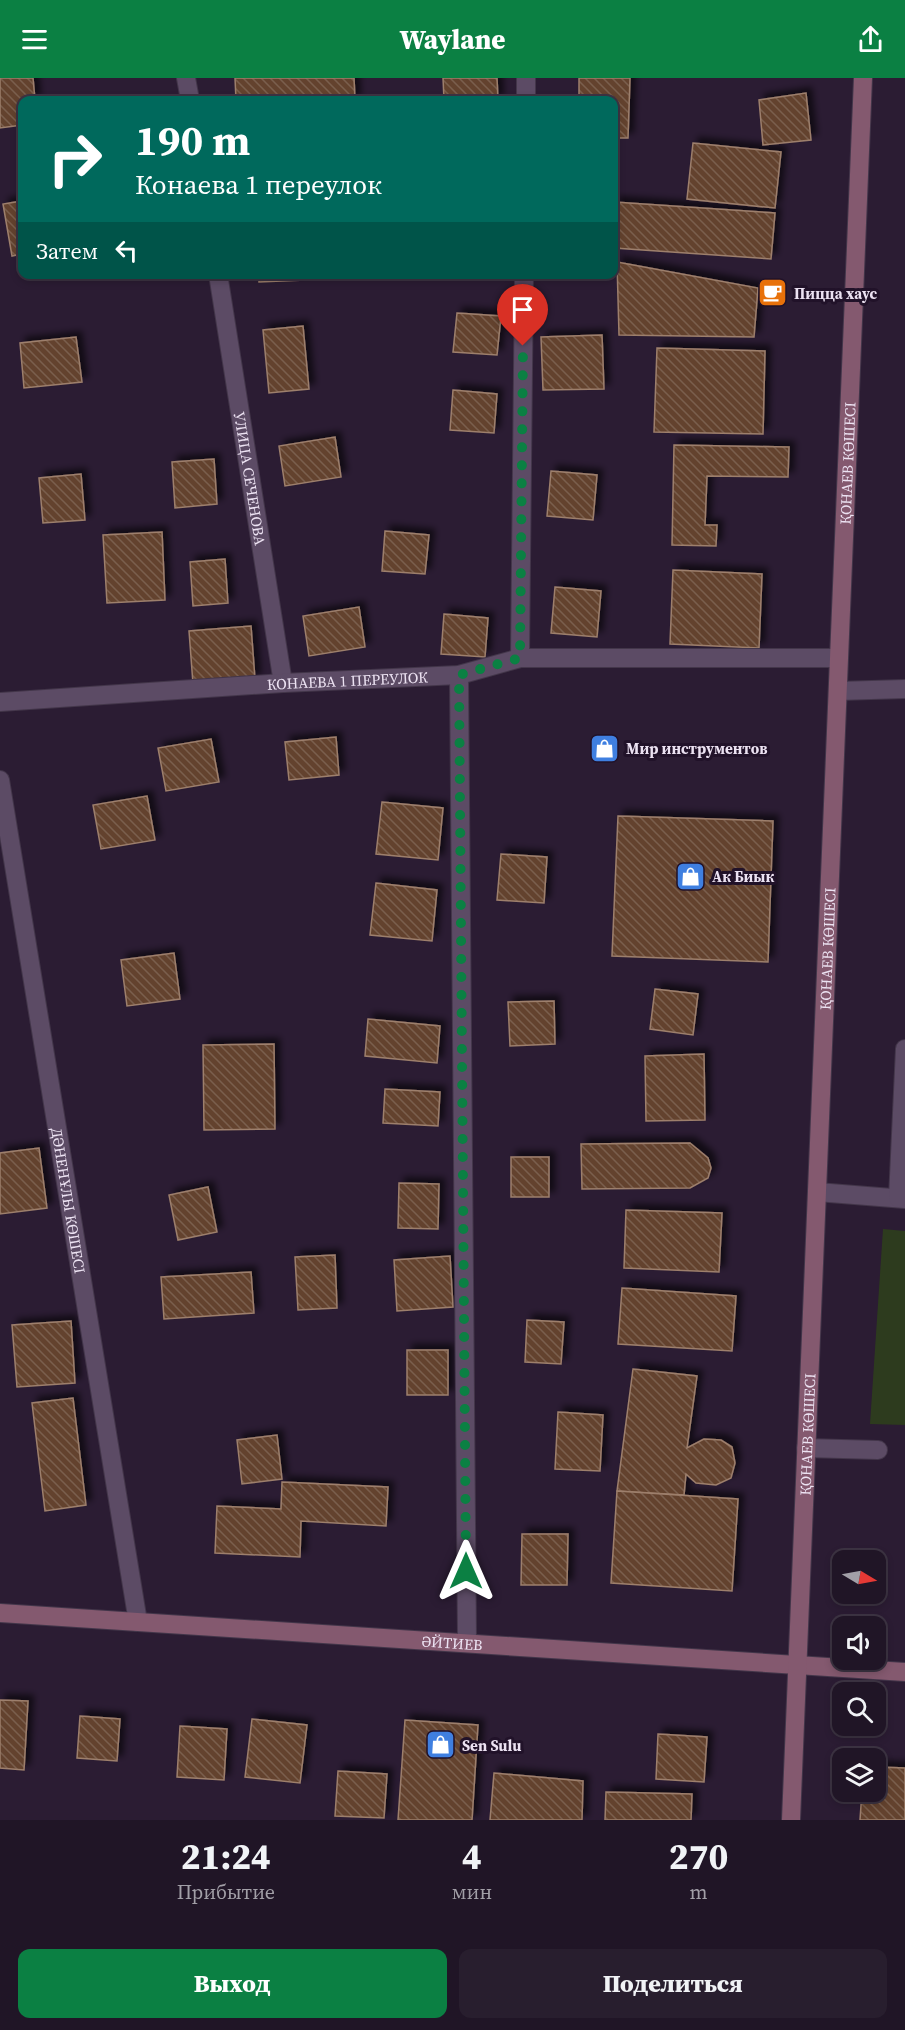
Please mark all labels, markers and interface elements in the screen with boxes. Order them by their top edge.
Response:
text: Waylane [400,21,505,58]
icon: menu [18,23,51,56]
icon: share [854,23,887,56]
text: 190 m [135,111,250,169]
icon: right [36,120,114,198]
text: Конаева 1 переулок [135,166,382,203]
icon: left [110,234,143,267]
text: Затем [36,236,98,266]
cafe icon: Пицца хаус [757,277,789,309]
place label: Пицца хаус [794,283,878,304]
pin [497,284,548,346]
icon: arrive [506,293,539,326]
street label: ҚОНАЕВ КӨШЕСІ [834,401,860,525]
street label: УЛИЦА СЕЧЕНОВА [230,410,271,547]
street label: КОНАЕВА 1 ПЕРЕУЛОК [266,666,428,695]
shop icon: Мир инструментов [589,732,621,764]
place label: Мир инструментов [626,738,767,759]
shop icon: Ак Биык [675,860,707,892]
place label: Ак Биык [712,866,774,887]
street label: ҚОНАЕВ КӨШЕСІ [814,887,840,1010]
street label: ДӘНЕНҰЛЫ КӨШЕСІ [47,1126,91,1275]
street label: ҚОНАЕВ КӨШЕСІ [794,1373,820,1496]
position arrow [434,1539,498,1603]
north arrow [832,1550,886,1604]
map controls [832,1550,886,1802]
button: sound [832,1616,886,1670]
street label: ӘЙТИЕВ [421,1630,483,1655]
button: search [832,1682,886,1736]
shop icon: Sen Sulu [425,1729,457,1761]
place label: Sen Sulu [462,1735,521,1756]
button: layers [832,1748,886,1802]
text: 21:24 [181,1832,271,1881]
text: 4 [462,1832,482,1881]
text: 270 [669,1832,728,1881]
text: Прибытие [177,1878,275,1906]
text: мин [452,1878,492,1906]
text: m [690,1878,708,1906]
button: Выход [18,1949,447,2018]
button: Поделиться [459,1949,887,2018]

